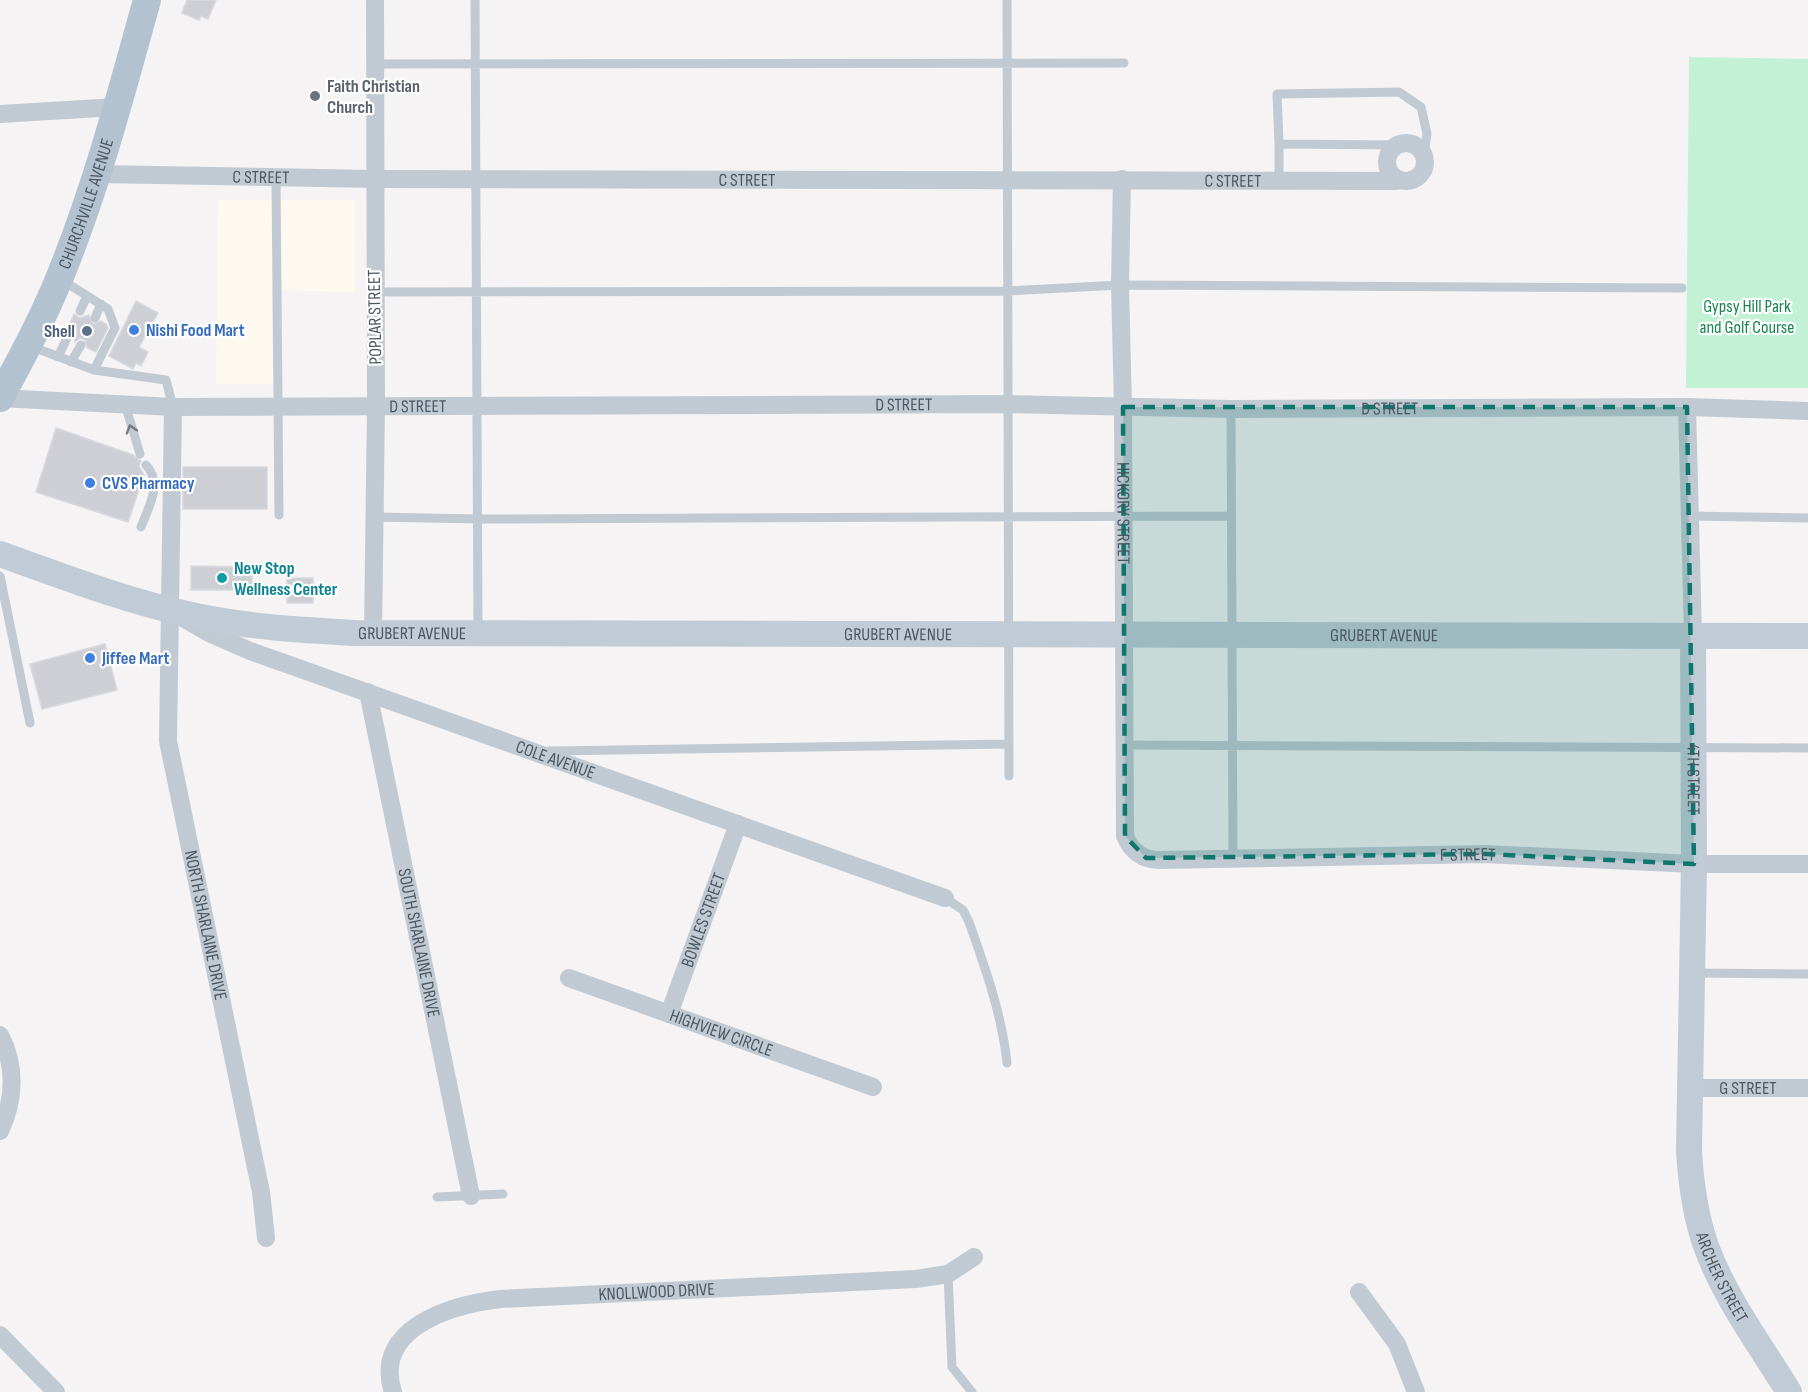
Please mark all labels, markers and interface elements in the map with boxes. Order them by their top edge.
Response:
place label: Faith Christian Church [327,76,420,118]
marker: Faith Christian Church [308,89,322,103]
street label: CHURCHVILLE AVENUE [54,136,118,272]
street label: C STREET [232,166,290,188]
street label: C STREET [718,169,775,190]
street label: C STREET [1204,170,1261,191]
street label: POPLAR STREET [364,269,386,365]
park label: Gypsy Hill Park and Golf Course [1699,296,1795,338]
place label: Nishi Food Mart [146,320,245,341]
place label: Shell [44,321,75,342]
marker: Nishi Food Mart [127,323,141,337]
marker: Shell [80,324,94,338]
street label: D STREET [875,394,932,415]
street label: D STREET [389,396,446,417]
street label: D STREET [1361,398,1418,419]
one-way arrow [126,424,138,435]
street label: HICKORY STREET [1113,462,1134,564]
place label: CVS Pharmacy [102,473,195,494]
marker: CVS Pharmacy [83,476,97,490]
place label: New Stop Wellness Center [234,558,338,600]
marker: New Stop Wellness Center [215,571,229,585]
street label: GRUBERT AVENUE [358,623,466,644]
street label: GRUBERT AVENUE [844,624,952,645]
street label: GRUBERT AVENUE [1330,625,1438,646]
place label: Jiffee Mart [101,648,170,669]
marker: Jiffee Mart [83,651,97,665]
street label: COLE AVENUE [513,736,598,783]
street label: 4TH STREET [1683,743,1704,815]
street label: F STREET [1440,843,1496,865]
street label: NORTH SHARLAINE DRIVE [180,848,232,1002]
street label: SOUTH SHARLAINE DRIVE [394,866,445,1019]
street label: BOWLES STREET [676,870,730,970]
street label: HIGHVIEW CIRCLE [667,1005,776,1061]
street label: G STREET [1719,1078,1777,1099]
street label: ARCHER STREET [1691,1229,1753,1326]
street label: KNOLLWOOD DRIVE [598,1278,715,1305]

